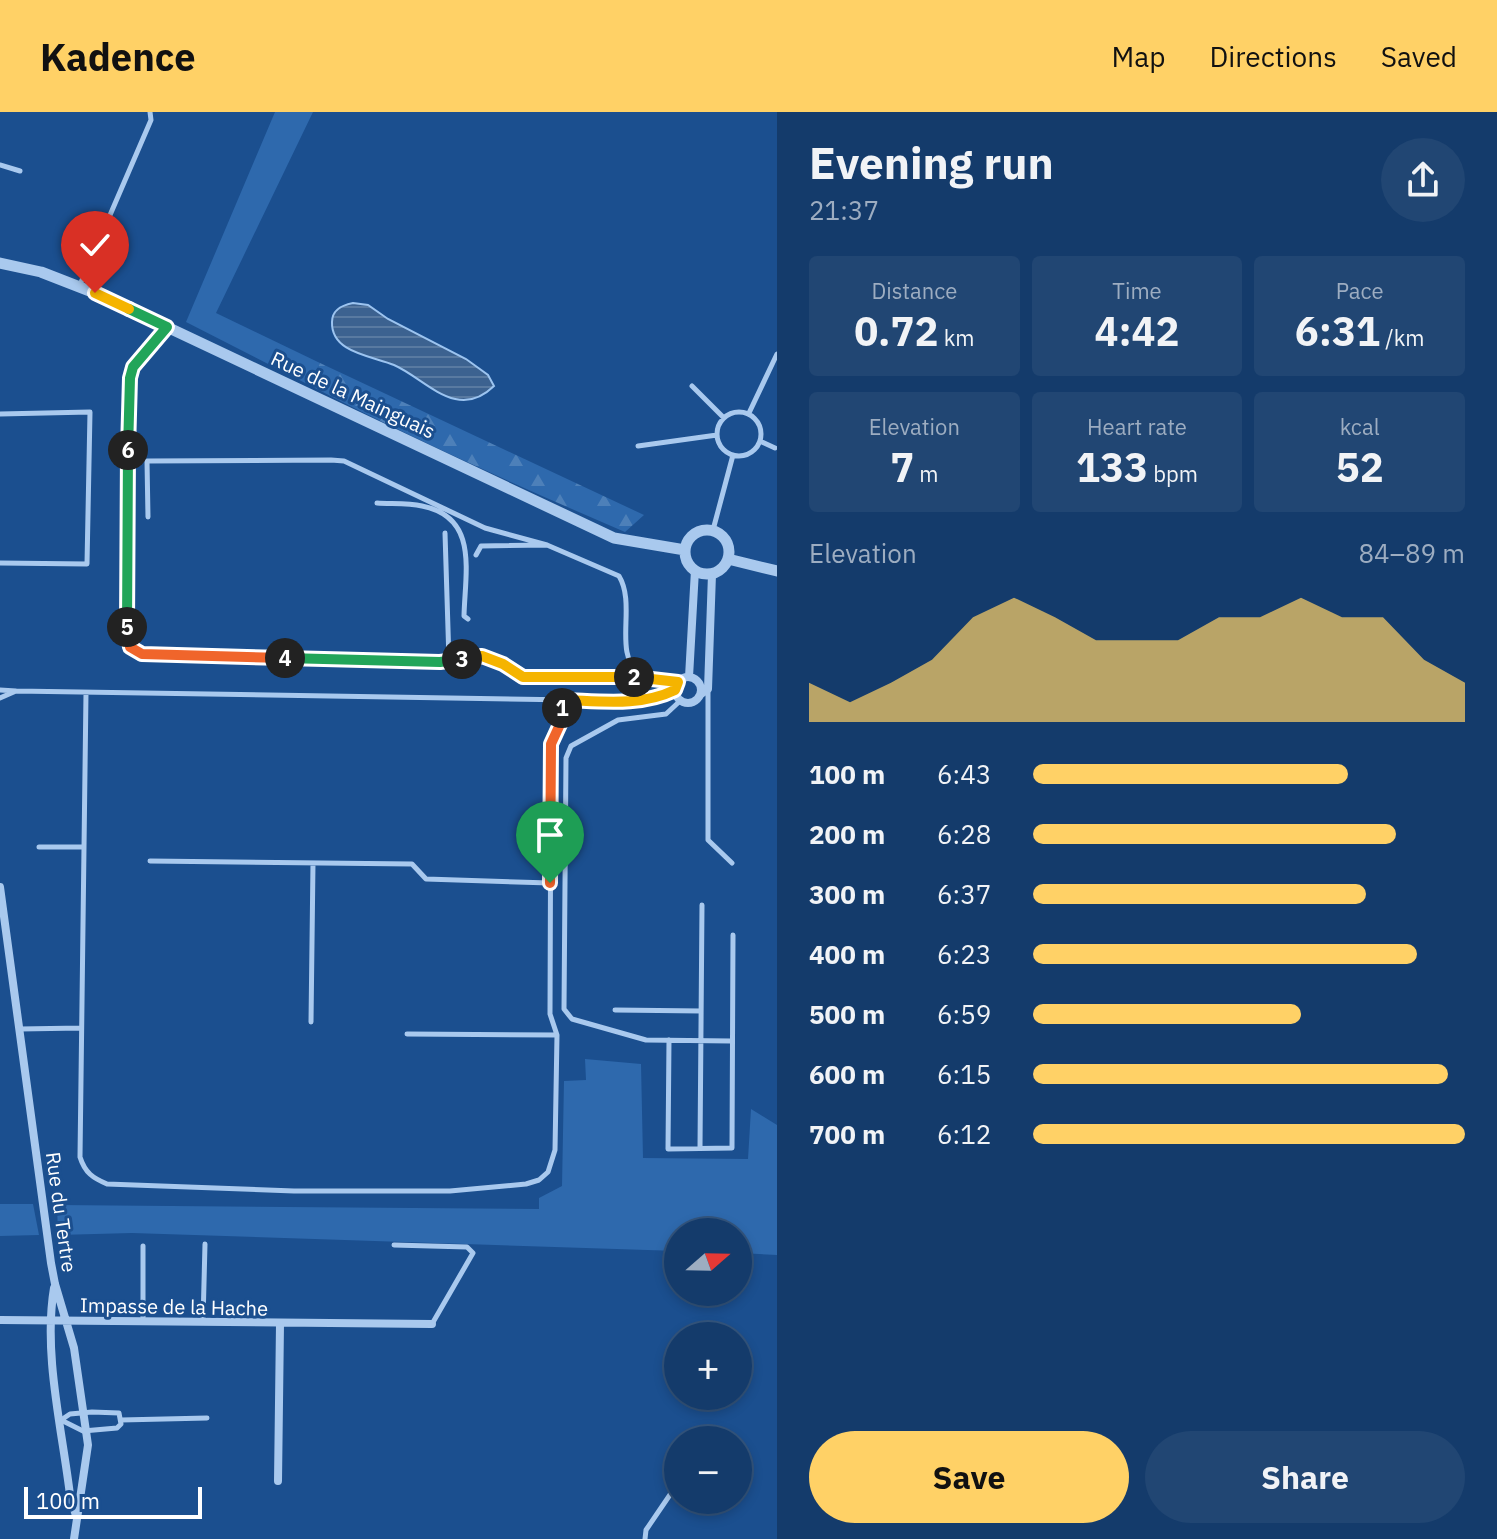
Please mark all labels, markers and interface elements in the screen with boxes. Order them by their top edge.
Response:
text: Kadence [40,32,196,81]
text: Map [1111,38,1165,75]
text: Directions [1209,38,1337,75]
text: Saved [1381,38,1457,75]
text: Evening run [809,134,1054,191]
button: share [1381,138,1465,222]
text: 21:37 [809,193,879,227]
pin [61,211,129,293]
icon: check [73,223,117,267]
text: Distance [871,276,957,305]
text: Time [1112,276,1162,305]
text: Pace [1336,276,1384,305]
text: 0.72 [854,305,939,357]
text: 4:42 [1094,305,1180,357]
text: 6:31 [1295,305,1380,357]
text: km [939,323,975,352]
text: /km [1380,323,1424,352]
street label: Rue de la Mainguais [267,345,440,445]
text: Elevation [869,412,960,441]
text: Heart rate [1087,412,1187,441]
text: kcal [1340,412,1380,441]
pin: 6 [108,430,148,470]
text: 6 [121,435,135,464]
text: 7 [890,441,914,493]
text: 133 [1076,441,1148,493]
text: 52 [1336,441,1384,493]
text: m [914,459,939,488]
text: bpm [1148,459,1198,488]
text: Elevation [809,536,917,570]
text: 84–89 m [1358,536,1465,570]
pin: 5 [107,607,147,647]
text: 5 [120,612,134,641]
pin: 4 [265,638,305,678]
pin: 3 [442,639,482,679]
text: 4 [278,643,292,672]
text: 3 [455,644,469,673]
pin: 2 [614,657,654,697]
text: 2 [627,662,641,691]
pin: 1 [542,688,582,728]
text: 1 [555,693,569,722]
text: 100 m [809,757,885,791]
text: 6:43 [937,757,991,791]
pin [516,801,584,883]
icon: arrive [528,813,572,857]
text: 200 m [809,817,885,851]
text: 6:28 [937,817,991,851]
text: 300 m [809,877,885,911]
text: 6:37 [937,877,991,911]
text: 400 m [809,937,885,971]
text: 6:23 [937,937,991,971]
text: 500 m [809,997,885,1031]
text: 6:59 [937,997,991,1031]
text: 600 m [809,1057,885,1091]
text: 6:15 [937,1057,991,1091]
text: 700 m [809,1117,885,1151]
text: 6:12 [937,1117,991,1151]
street label: Rue du Tertre [40,1150,83,1274]
north arrow [664,1218,752,1306]
map controls [664,1218,752,1514]
street label: Impasse de la Hache [80,1291,268,1322]
button: + [664,1322,752,1410]
button: − [664,1426,752,1514]
button: Save [809,1431,1129,1523]
button: Share [1145,1431,1465,1523]
scale bar [24,1483,202,1519]
text: 100 m [36,1486,100,1515]

